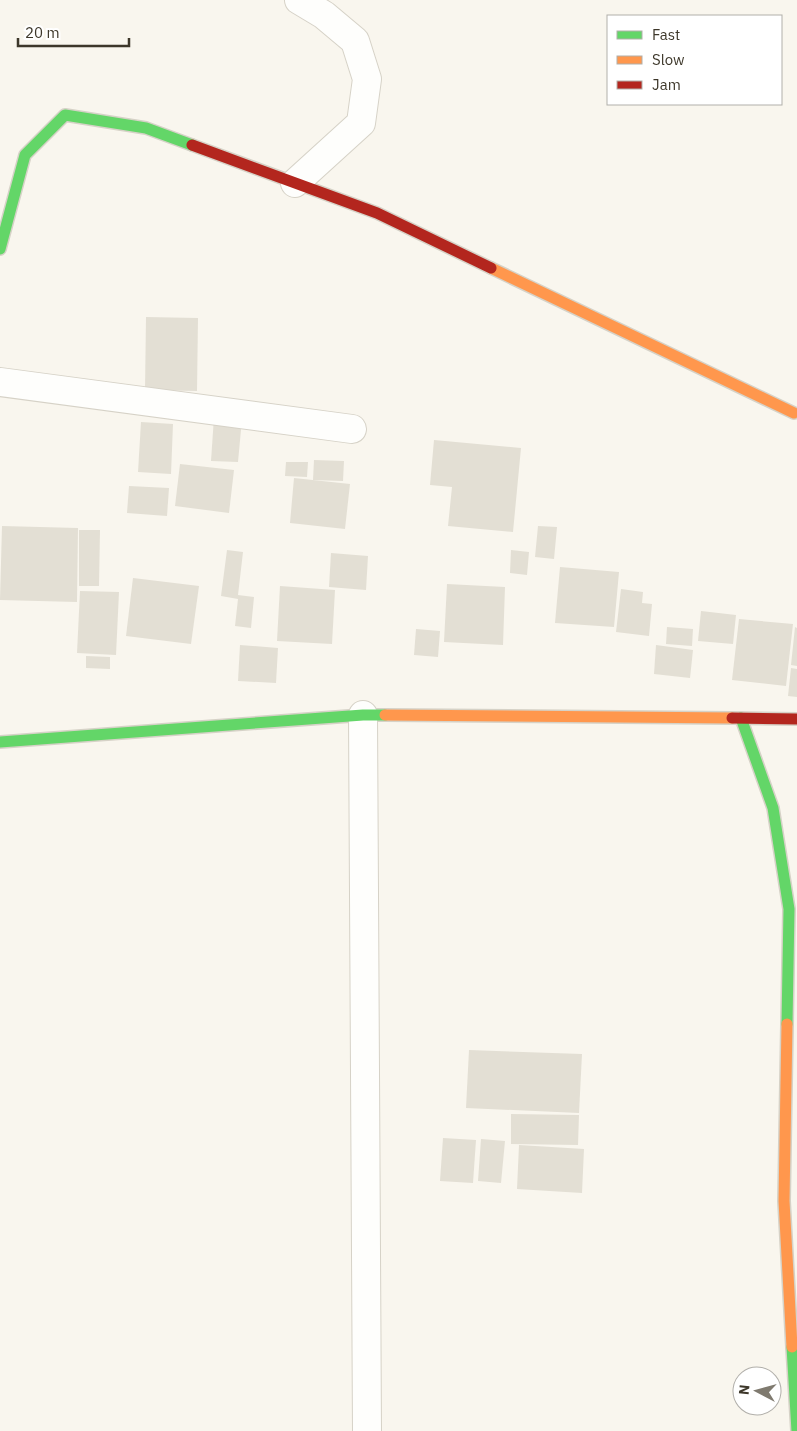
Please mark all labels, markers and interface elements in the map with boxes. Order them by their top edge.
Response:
scale bar [18,15,129,47]
legend [607,15,782,105]
text: 20 m [25,23,60,42]
text: Fast [652,25,680,44]
text: Slow [652,50,685,69]
text: Jam [652,75,681,94]
north arrow [732,1366,782,1416]
text: N [735,1384,754,1396]

